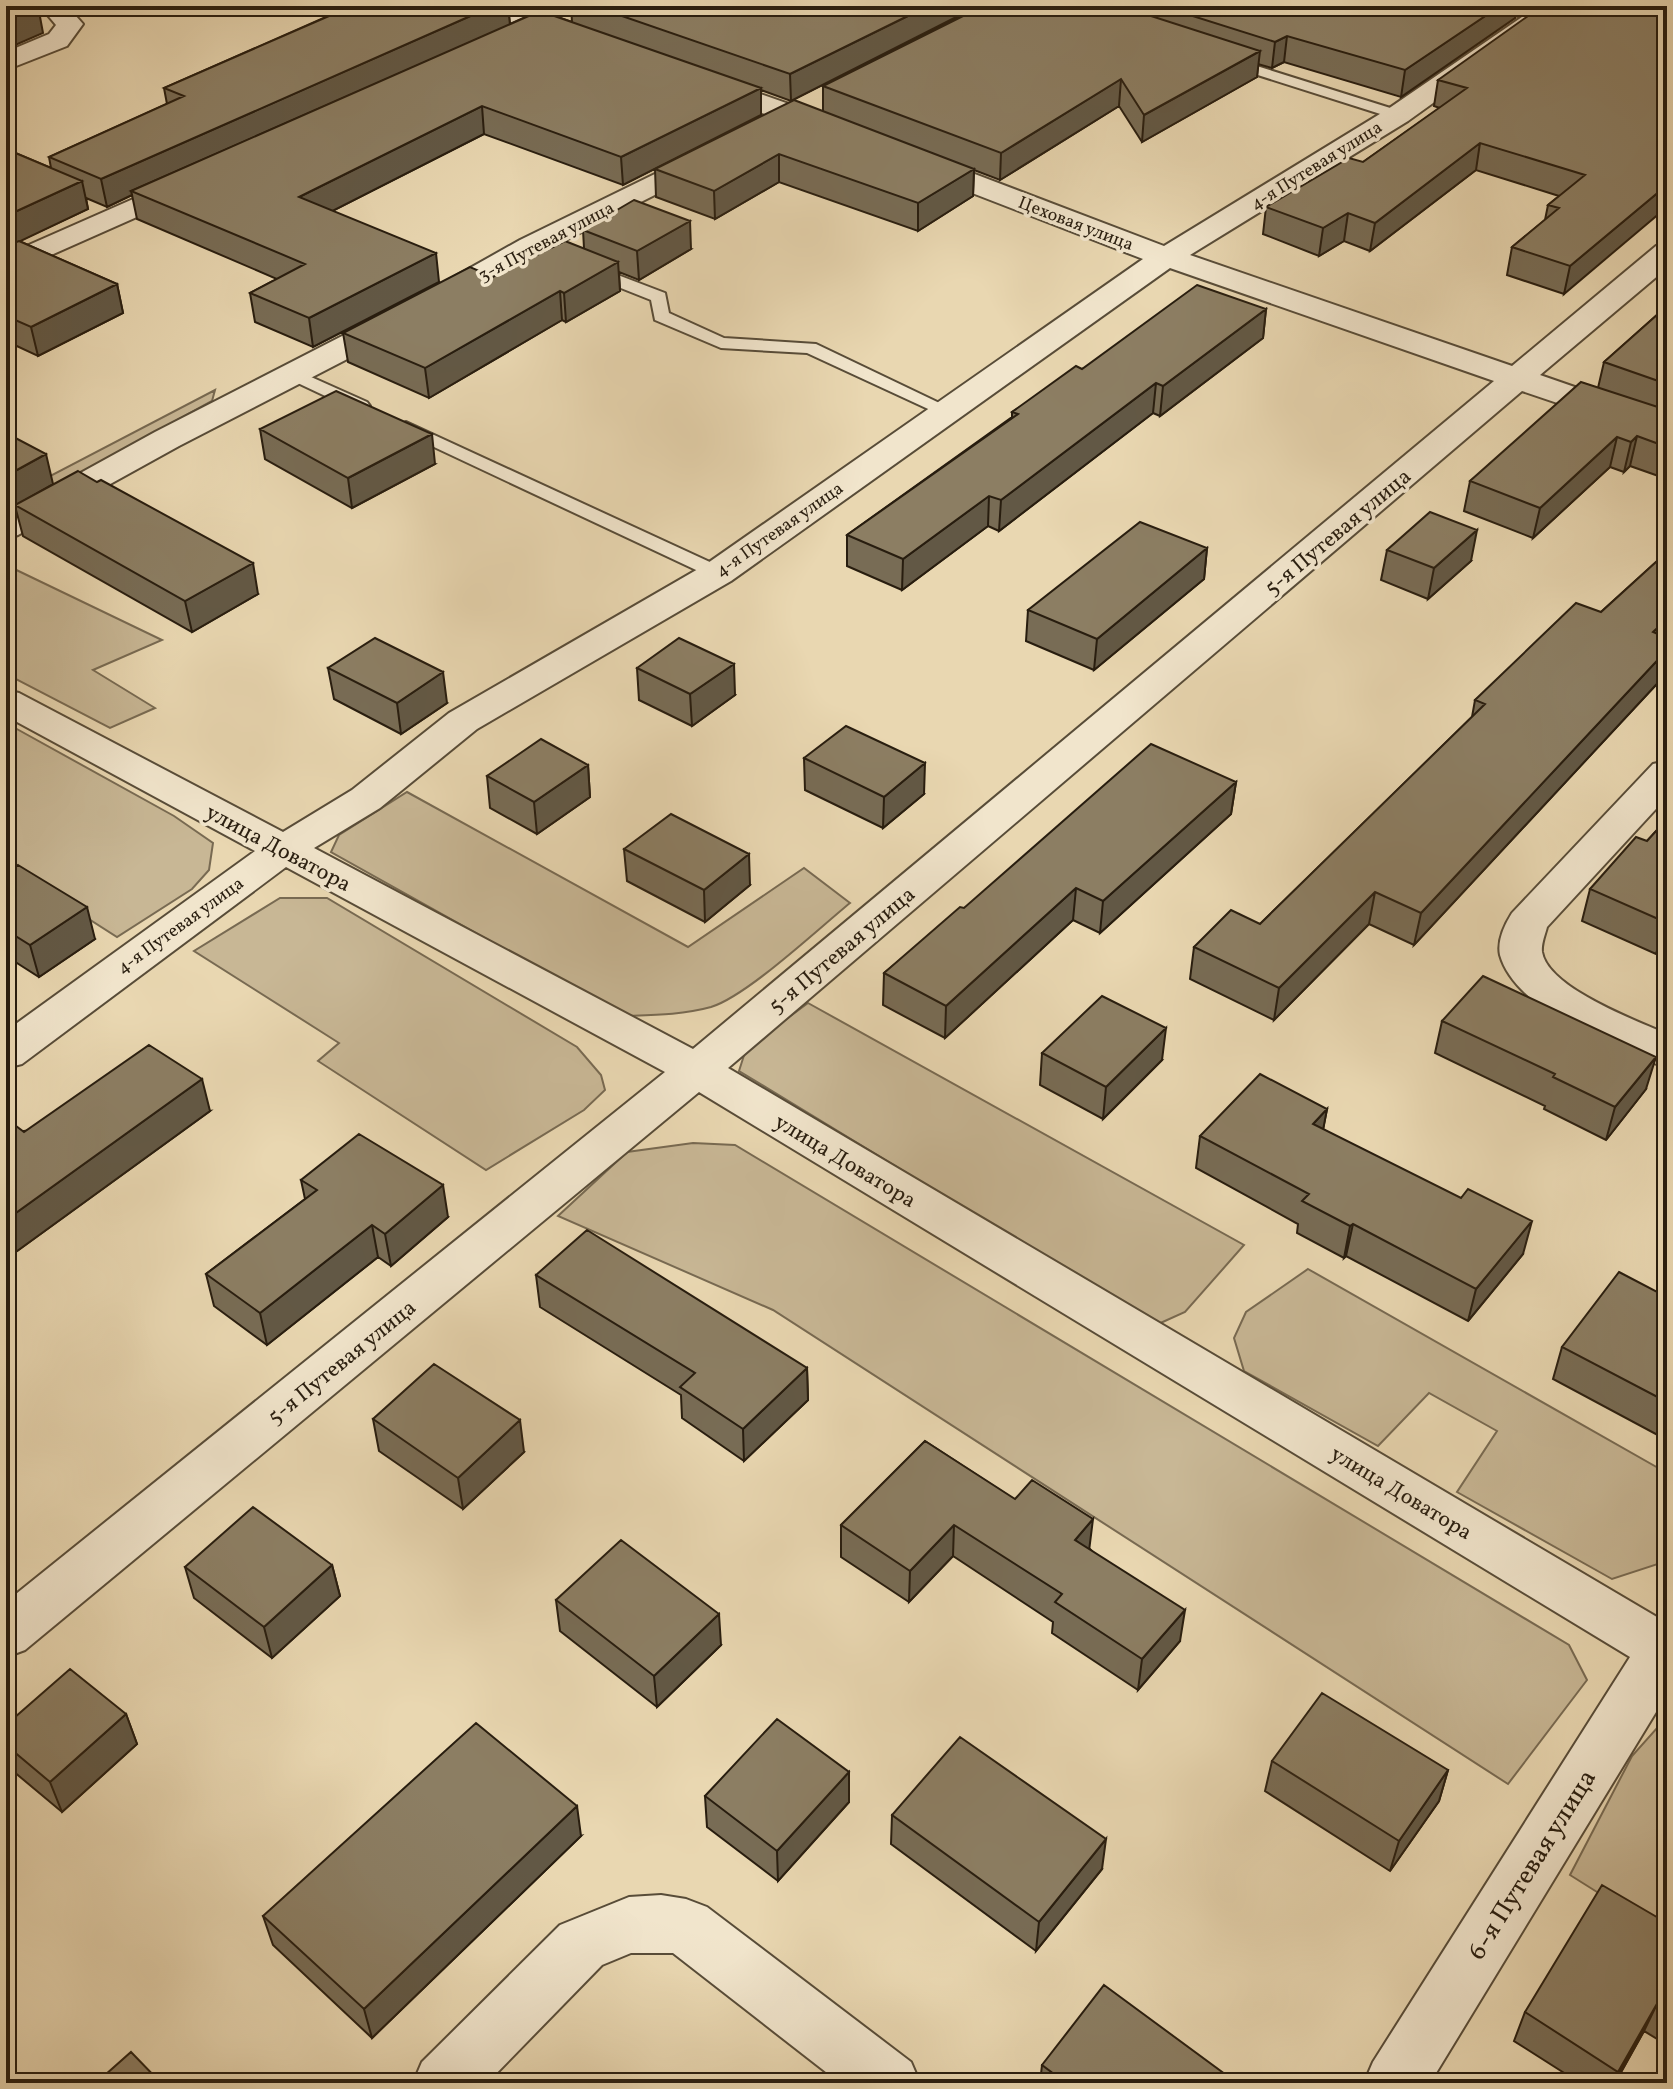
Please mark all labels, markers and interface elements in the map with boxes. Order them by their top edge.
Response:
street label: 4-я Путевая улица [1246,116,1388,217]
street label: Цеховая улица [1014,191,1137,258]
street label: 3-я Путевая улица [474,196,619,289]
street label: 5-я Путевая улица [1258,462,1419,604]
street label: 4-я Путевая улица [711,477,849,584]
street label: улица Доватора [200,798,356,901]
street label: 4-я Путевая улица [112,872,249,981]
street label: 5-я Путевая улица [762,880,923,1022]
street label: улица Доватора [768,1107,922,1217]
street label: 5-я Путевая улица [262,1293,424,1433]
street label: улица Доватора [1324,1439,1478,1549]
street label: 6-я Путевая улица [1460,1763,1606,1967]

